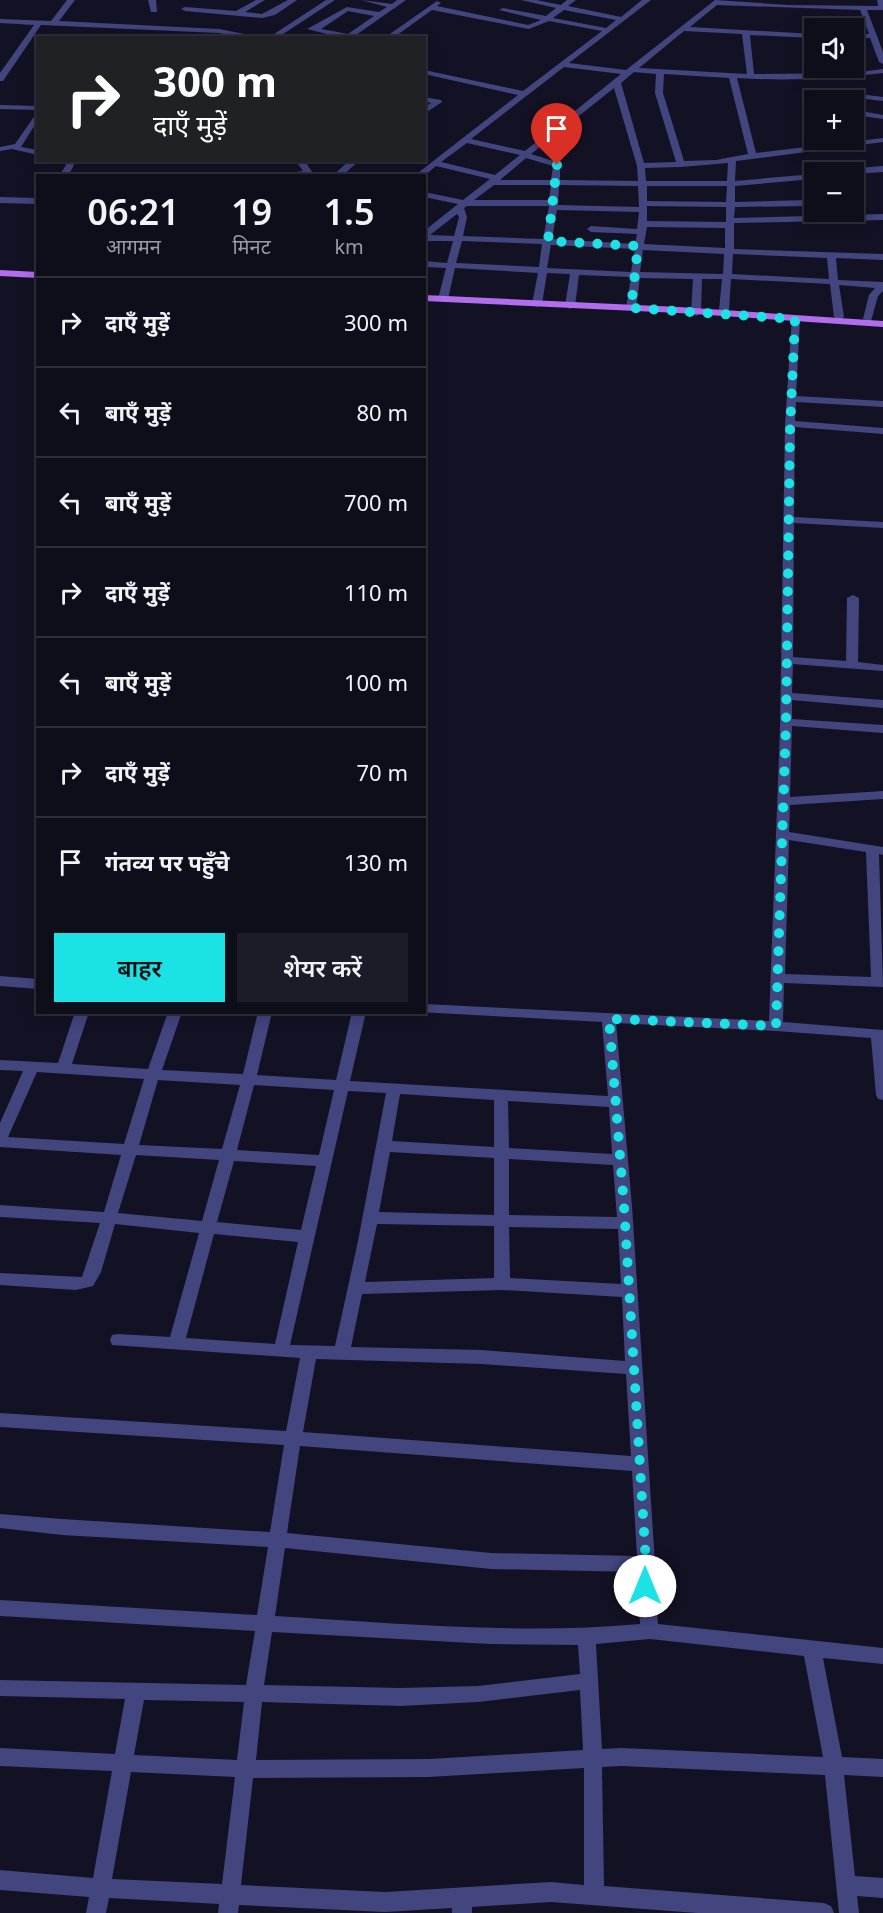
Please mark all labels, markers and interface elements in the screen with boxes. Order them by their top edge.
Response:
map controls [804,18,864,222]
button: sound [804,18,864,78]
text: 300 m [153,52,277,109]
icon: right [54,60,132,138]
button: + [804,90,864,150]
pin [531,103,582,165]
text: दाएँ मुड़ें [153,106,227,143]
icon: arrive [540,112,573,145]
button: − [804,162,864,222]
text: 06:21 [87,187,180,236]
text: 19 [231,187,272,236]
text: 1.5 [324,187,375,236]
text: आगमन [106,233,161,260]
text: मिनट [232,233,271,260]
text: km [334,233,364,260]
icon: right [54,306,87,339]
text: दाएँ मुड़ें [105,307,170,337]
text: 300 m [344,307,408,337]
icon: left [54,396,87,429]
text: बाएँ मुड़ें [105,397,171,427]
text: 80 m [357,397,408,427]
icon: left [54,486,87,519]
text: बाएँ मुड़ें [105,487,171,517]
text: 700 m [344,487,408,517]
icon: right [54,576,87,609]
text: दाएँ मुड़ें [105,577,170,607]
text: 110 m [344,577,408,607]
icon: left [54,666,87,699]
text: बाएँ मुड़ें [105,667,171,697]
text: 100 m [344,667,408,697]
icon: right [54,756,87,789]
text: दाएँ मुड़ें [105,757,170,787]
text: 70 m [357,757,408,787]
icon: arrive [54,846,87,879]
text: गंतव्य पर पहुँचे [105,847,230,877]
text: 130 m [344,847,408,877]
button: बाहर [54,933,225,1002]
button: शेयर करें [237,933,408,1002]
position arrow [613,1554,677,1618]

